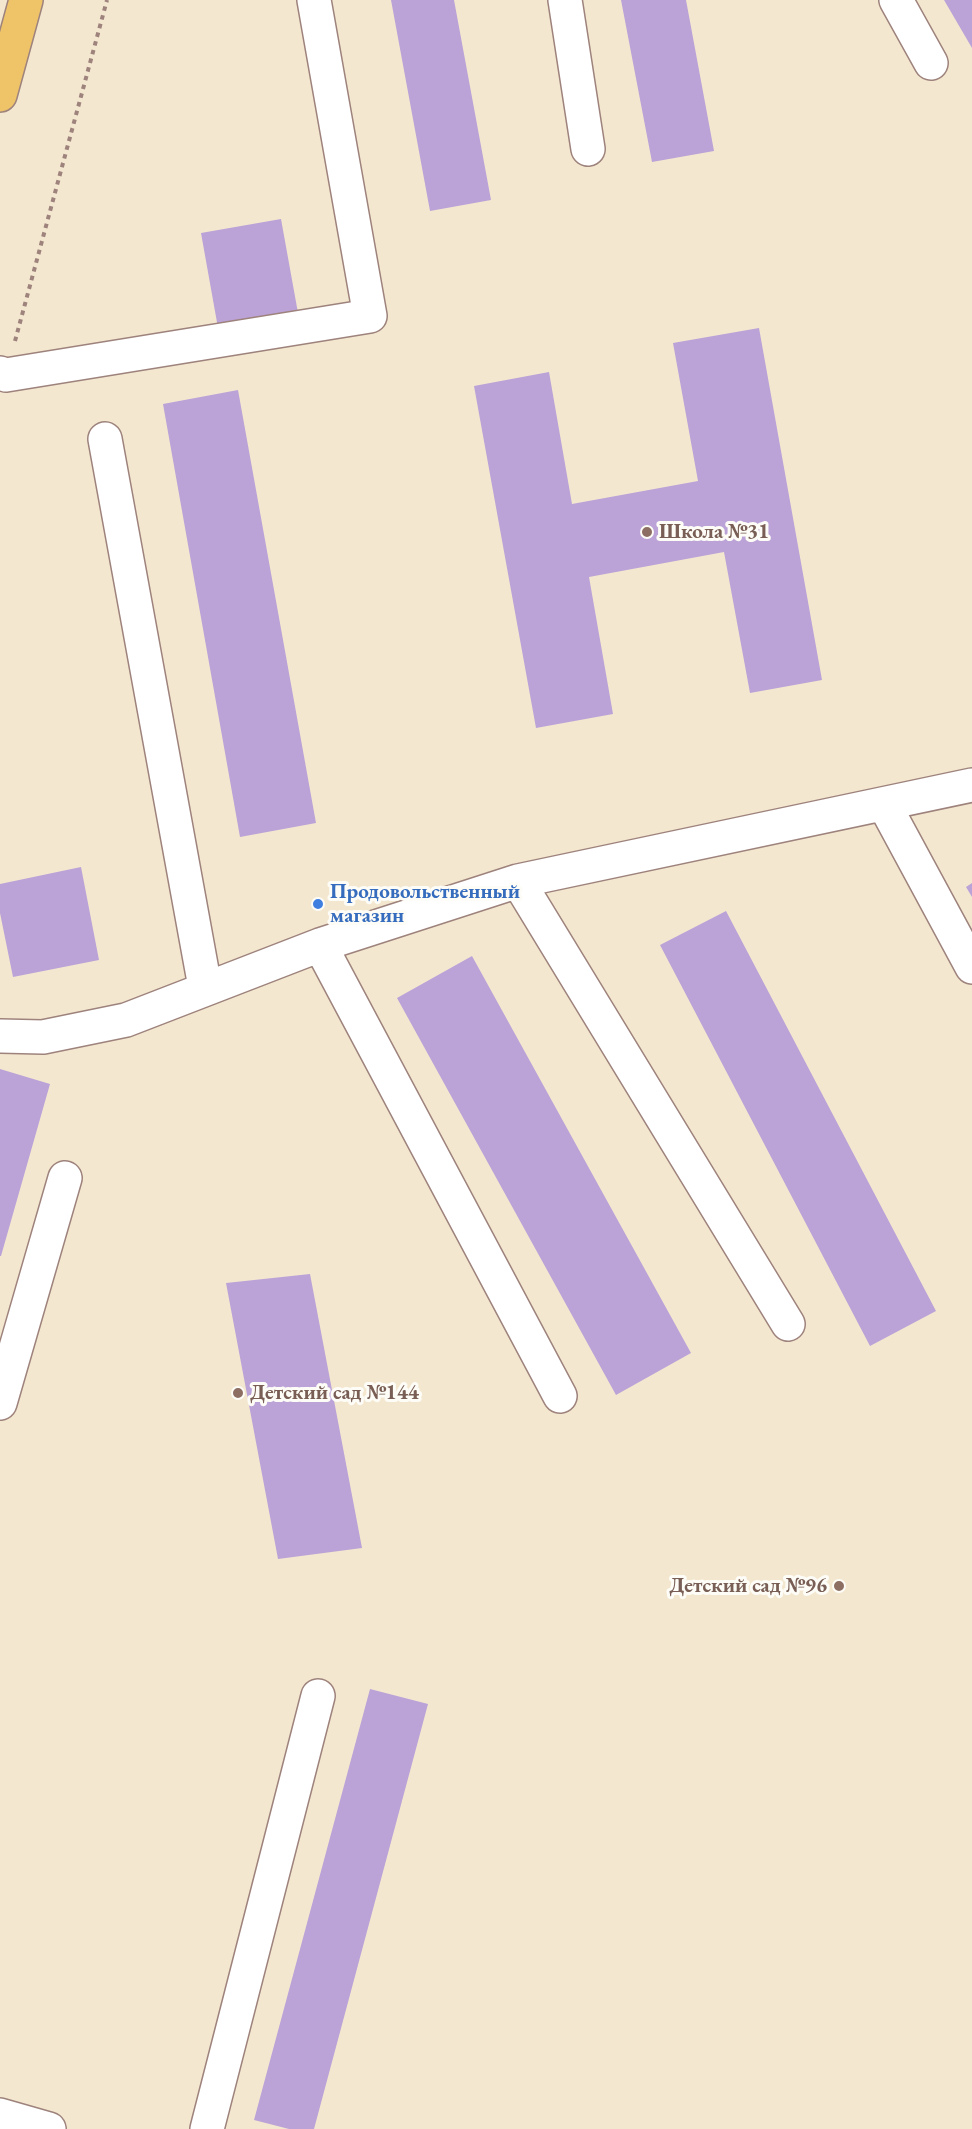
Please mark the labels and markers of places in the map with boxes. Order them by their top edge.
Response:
place label: Школа №31 [659,519,769,545]
marker: Школа №31 [640,525,654,539]
place label: Продовольственный магазин [330,879,520,929]
marker: Продовольственный магазин [311,897,325,911]
place label: Детский сад №144 [250,1380,419,1406]
marker: Детский сад №144 [231,1386,245,1400]
place label: Детский сад №96 [669,1573,827,1599]
marker: Детский сад №96 [832,1579,846,1593]

